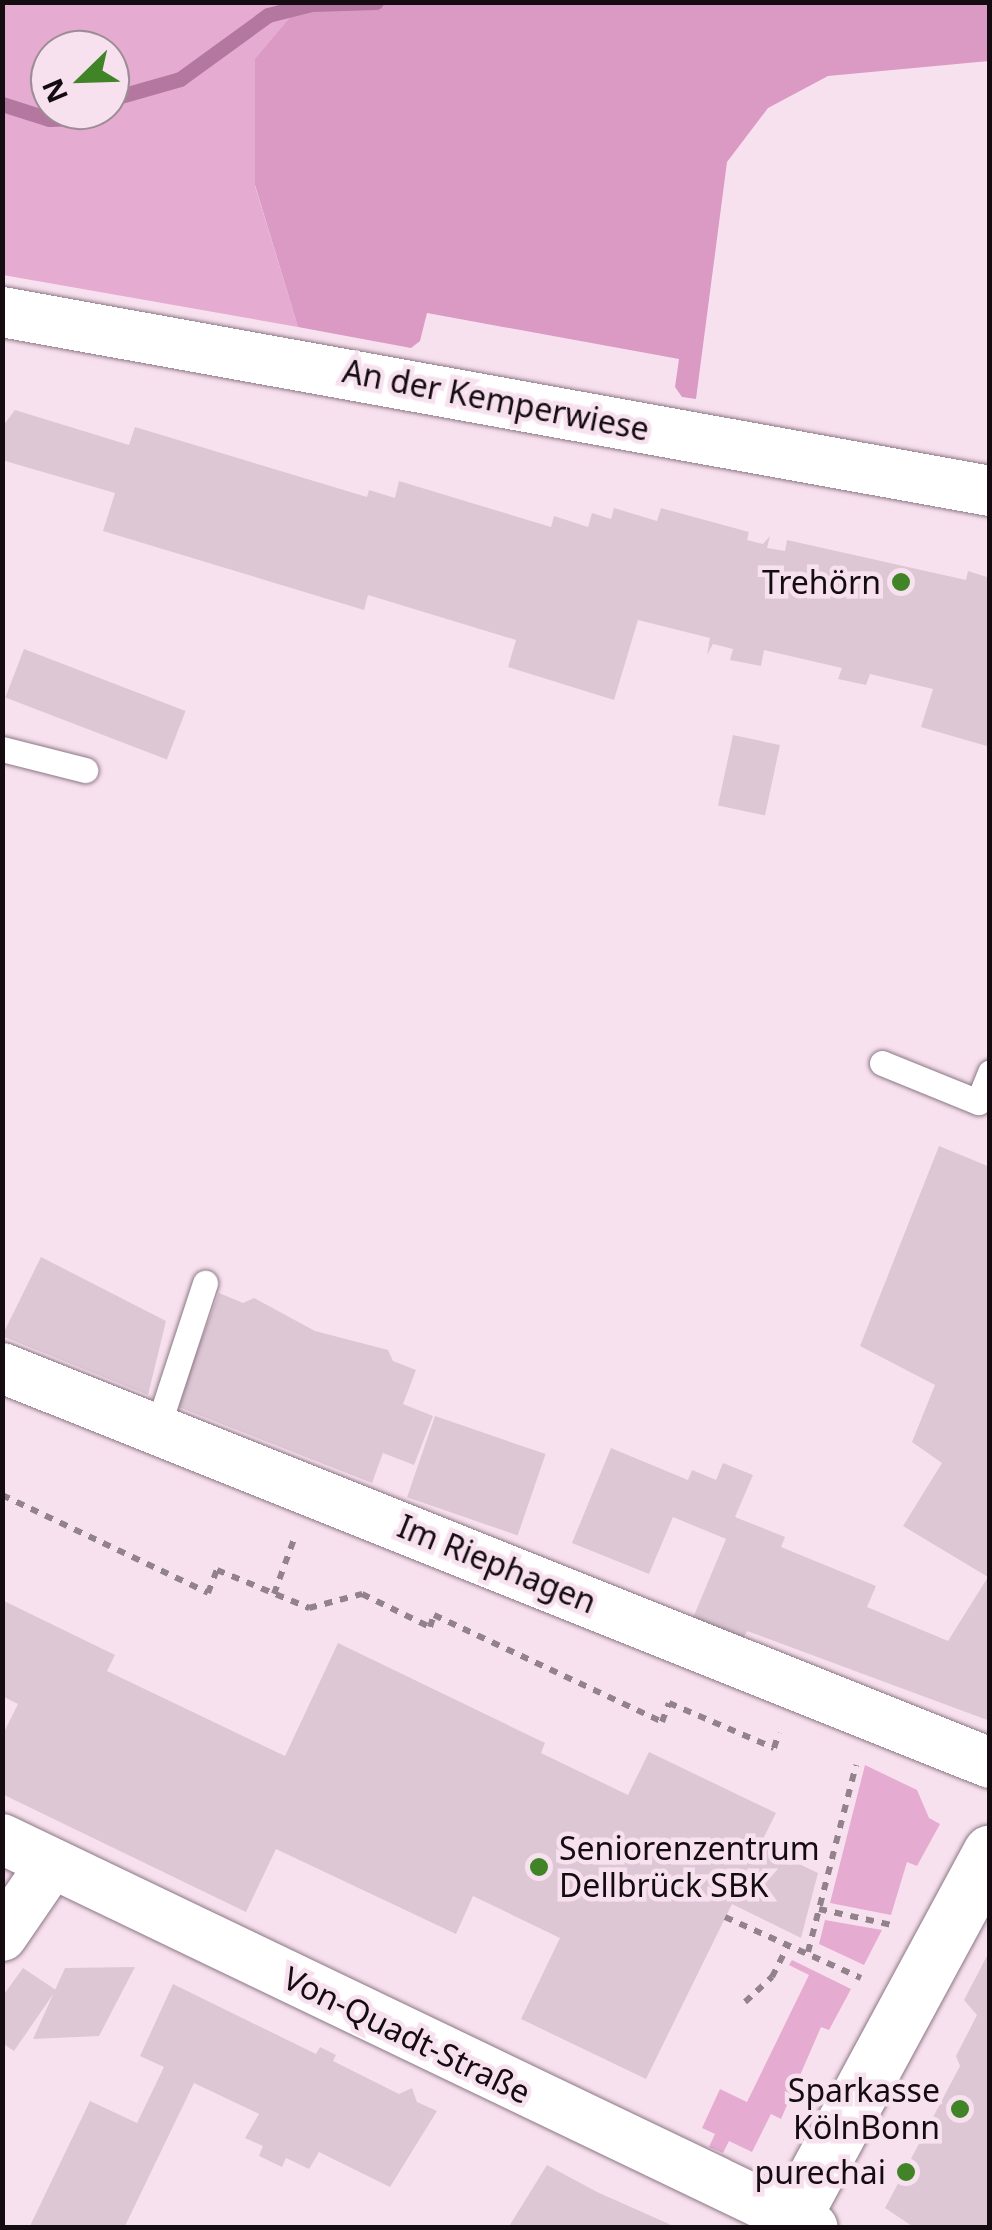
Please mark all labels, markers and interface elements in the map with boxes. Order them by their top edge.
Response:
north arrow [30,30,130,130]
text: N [32,73,76,109]
street label: An der Kemperwiese [340,351,652,449]
place label: Trehörn [762,563,881,601]
marker: Trehörn [890,571,912,593]
street label: Im Riephagen [392,1507,602,1621]
place label: Seniorenzentrum Dellbrück SBK [559,1830,820,1905]
marker: Seniorenzentrum Dellbrück SBK [528,1856,550,1878]
street label: Von-Quadt-Straße [277,1959,537,2111]
place label: Sparkasse KölnBonn [788,2072,940,2147]
marker: Sparkasse KölnBonn [949,2098,971,2120]
place label: purechai [755,2153,886,2191]
marker: purechai [895,2161,917,2183]

